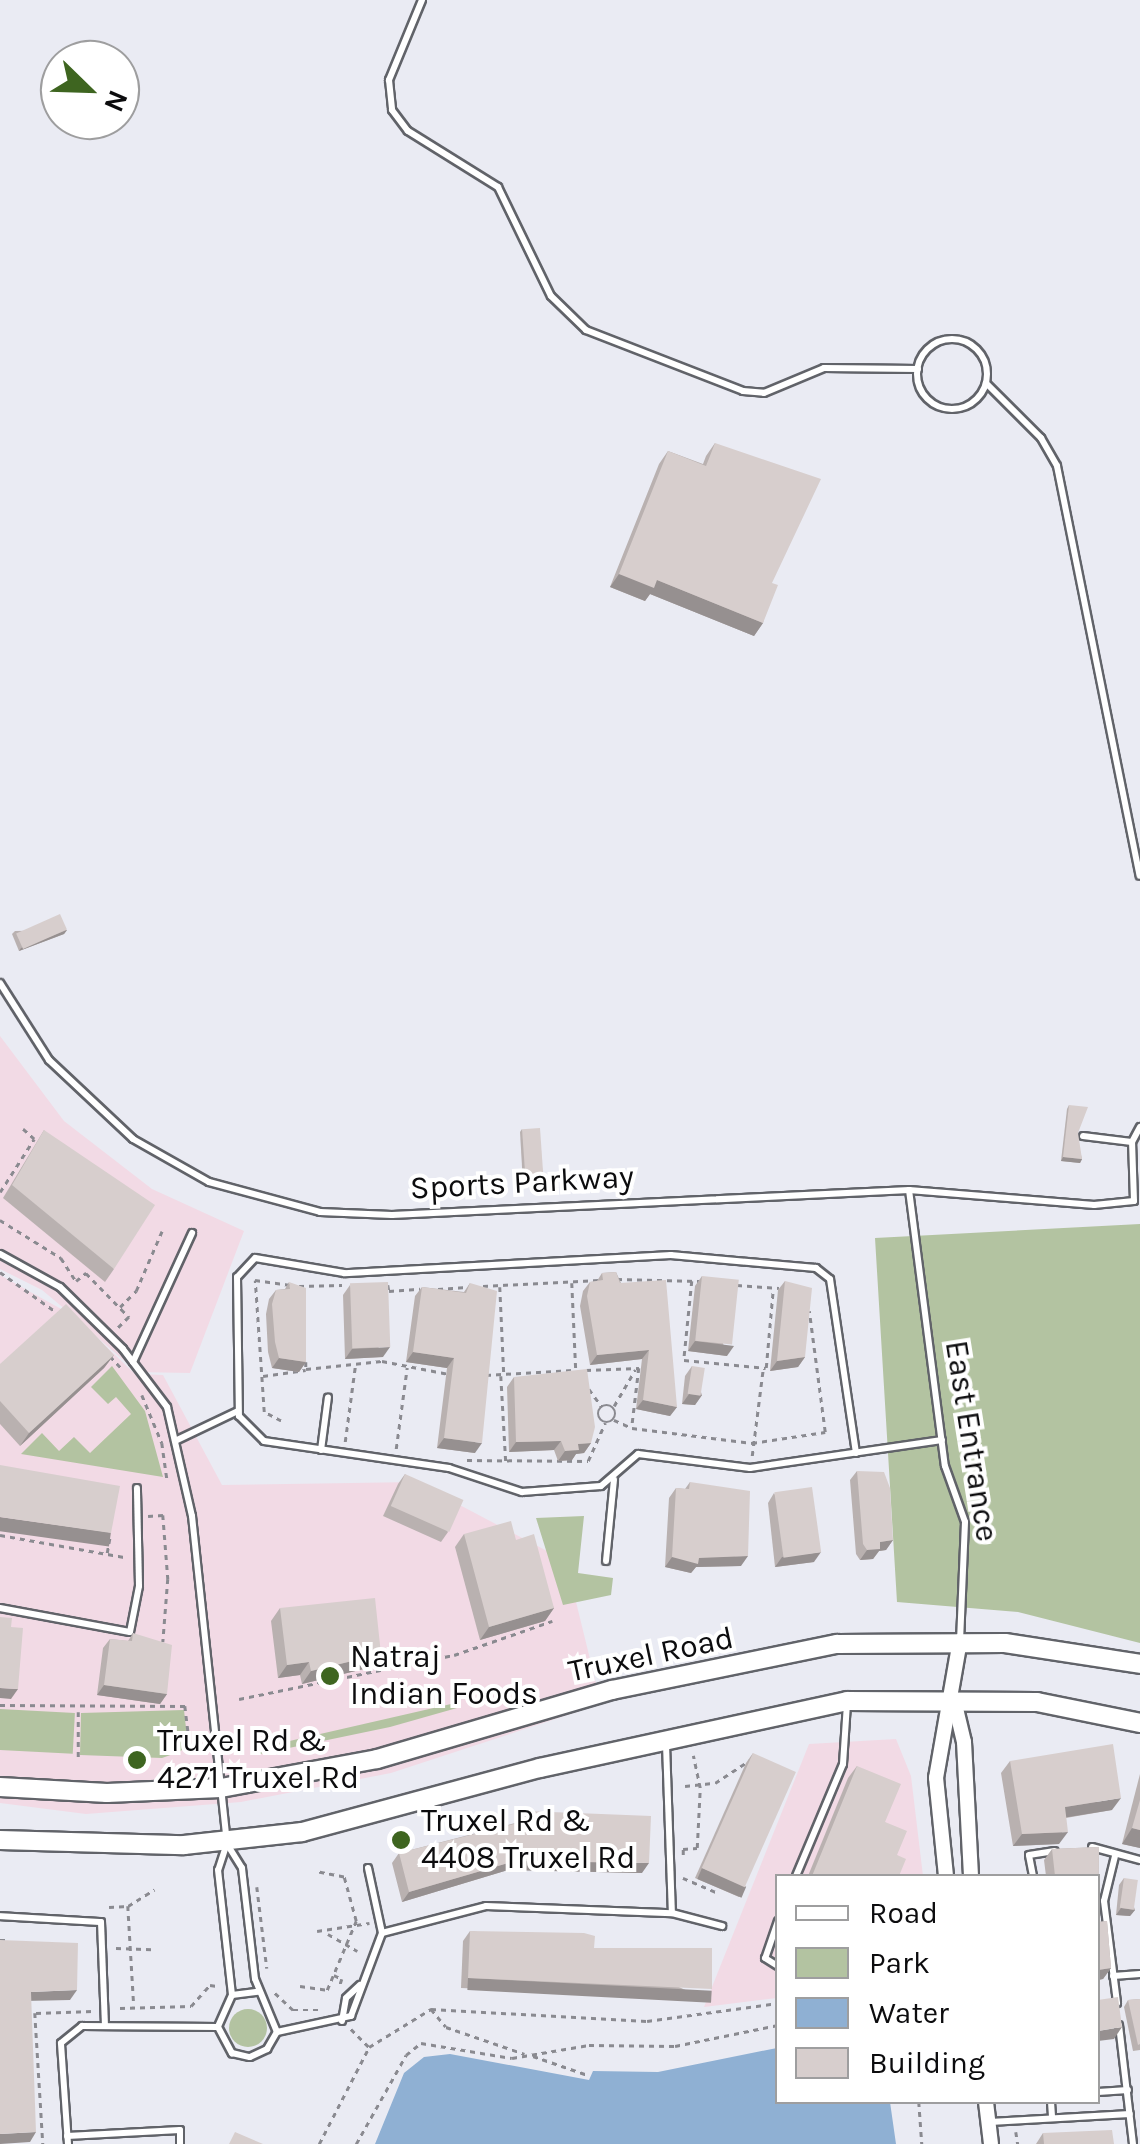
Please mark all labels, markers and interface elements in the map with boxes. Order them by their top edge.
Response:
north arrow [40,40,140,140]
text: N [97,85,135,117]
street label: Sports Parkway [409,1158,635,1208]
street label: East Entrance [936,1338,1006,1544]
street label: Truxel Road [565,1619,737,1691]
place label: Natraj Indian Foods [350,1639,538,1714]
marker: Natraj Indian Foods [319,1665,341,1687]
place label: Truxel Rd & 4271 Truxel Rd [157,1723,359,1798]
marker: Truxel Rd & 4271 Truxel Rd [126,1749,148,1771]
place label: Truxel Rd & 4408 Truxel Rd [421,1803,636,1878]
marker: Truxel Rd & 4408 Truxel Rd [390,1829,412,1851]
legend [775,1874,1100,2104]
text: Road [869,1895,938,1931]
text: Park [869,1945,930,1981]
text: Water [869,1995,949,2031]
text: Building [869,2045,985,2081]

